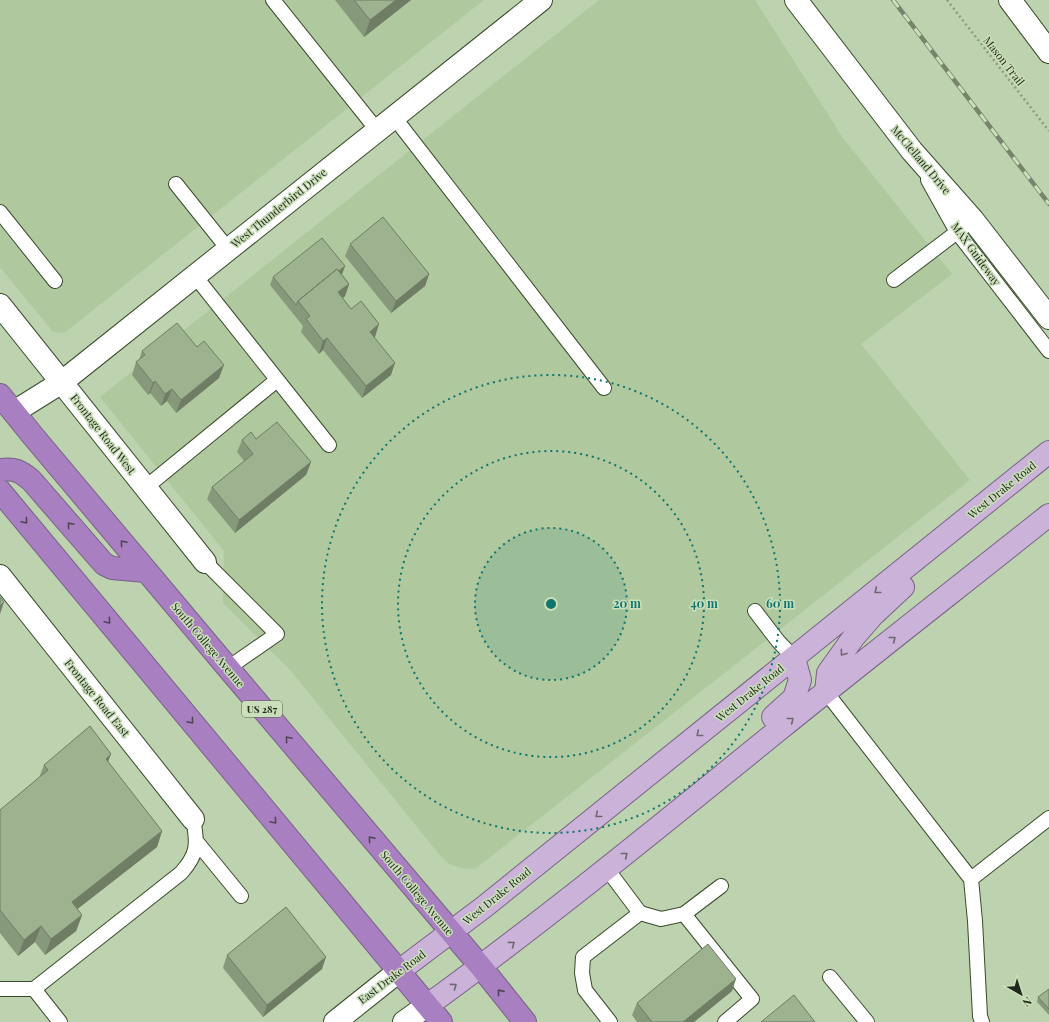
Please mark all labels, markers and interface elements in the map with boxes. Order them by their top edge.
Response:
street label: Mason Trail [980,33,1028,88]
street label: McClelland Drive [888,122,955,197]
street label: West Thunderbird Drive [227,164,330,251]
street label: MAX Guideway [948,219,1005,289]
street label: Frontage Road West [67,391,139,477]
street label: West Drake Road [964,457,1039,522]
one-way arrow [20,517,27,524]
one-way arrow [67,522,74,530]
one-way arrow [120,541,127,548]
one-way arrow [874,586,882,593]
text: 20 m [613,595,641,611]
text: 40 m [690,595,718,611]
text: 60 m [766,595,794,611]
centre of rings [544,597,558,611]
street label: South College Avenue [168,599,249,691]
one-way arrow [103,617,110,624]
one-way arrow [888,636,895,643]
one-way arrow [840,649,848,656]
street label: Frontage Road East [61,656,133,740]
street label: West Drake Road [712,660,787,725]
road number: US 287 [242,701,282,717]
one-way arrow [187,717,194,724]
one-way arrow [786,717,794,724]
one-way arrow [697,729,704,736]
one-way arrow [285,737,292,744]
one-way arrow [595,811,602,818]
one-way arrow [270,817,277,824]
one-way arrow [369,836,376,843]
street label: South College Avenue [377,847,458,939]
one-way arrow [620,852,628,859]
street label: West Drake Road [459,863,534,928]
one-way arrow [507,941,514,948]
street label: East Drake Road [355,946,429,1007]
north arrow [1001,974,1041,1014]
one-way arrow [450,984,457,991]
one-way arrow [498,989,505,996]
text: N [1020,994,1035,1011]

